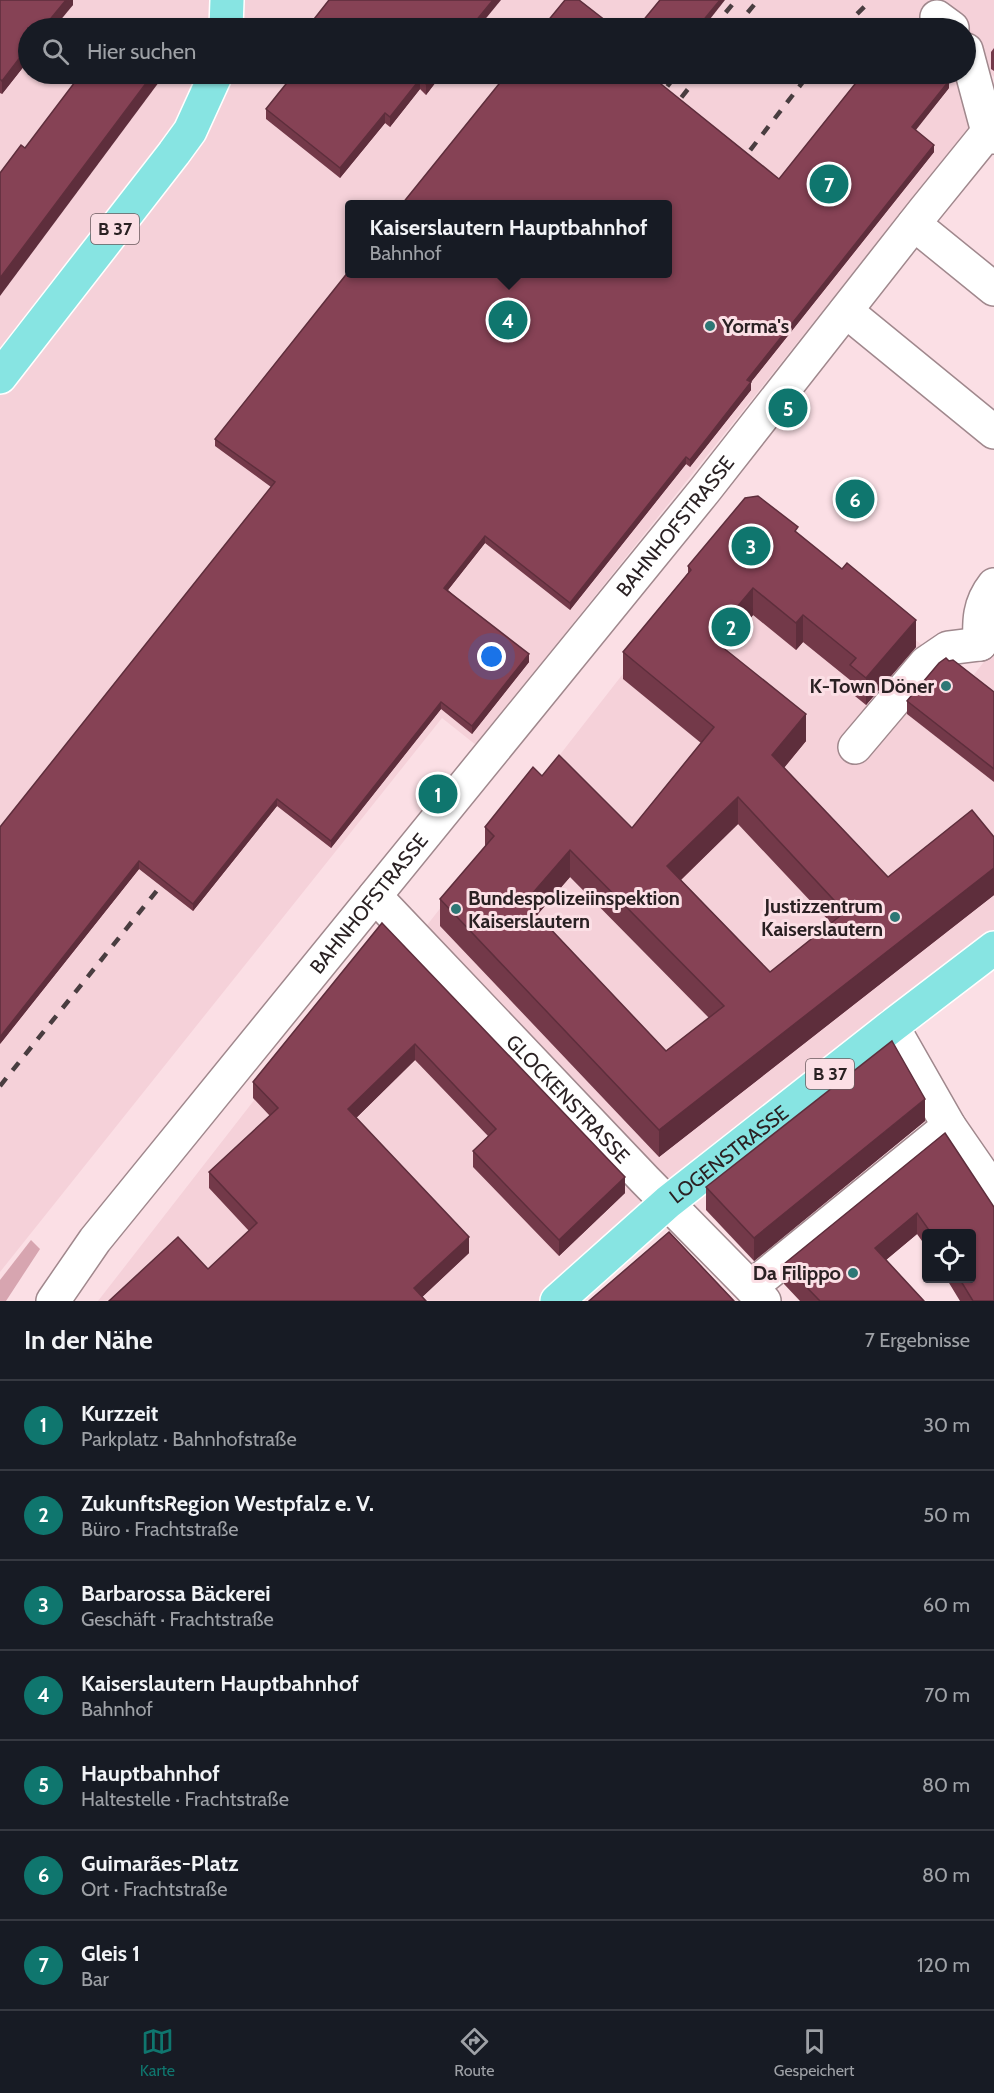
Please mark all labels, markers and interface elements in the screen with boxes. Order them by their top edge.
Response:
search box [18,18,976,84]
icon: search [39,35,72,68]
text: Hier suchen [87,38,196,65]
pin: 7 [810,162,848,207]
popup [345,200,672,278]
road number: B 37 [91,214,139,244]
text: Kaiserslautern Hauptbahnhof [370,214,647,241]
text: Bahnhof [370,241,442,265]
pin: 4 [488,298,528,342]
place label: Yorma's [721,314,789,338]
marker: Yorma's [703,319,717,333]
pin: 5 [768,386,808,430]
street label: BAHNHOFSTRASSE [611,451,739,601]
pin: 6 [836,476,874,522]
pin: 3 [732,524,771,568]
pin: 2 [712,604,750,650]
your location [477,642,506,671]
place label: K-Town Döner [810,674,934,698]
marker: K-Town Döner [939,679,953,693]
pin: 1 [418,772,458,816]
street label: BAHNHOFSTRASSE [305,828,433,978]
place label: Bundespolizeiinspektion Kaiserslautern [468,886,680,933]
place label: Justizzentrum Kaiserslautern [761,894,883,941]
marker: Bundespolizeiinspektion Kaiserslautern [449,902,463,916]
marker: Justizzentrum Kaiserslautern [888,910,902,924]
street label: GLOCKENSTRASSE [501,1030,635,1168]
road number: B 37 [806,1059,854,1089]
street label: LOGENSTRASSE [664,1100,793,1208]
map controls [922,1229,976,1283]
button: locate [922,1229,976,1283]
place label: Da Filippo [753,1261,841,1285]
marker: Da Filippo [846,1266,860,1280]
text: In der Nähe [24,1324,153,1356]
text: 7 Ergebnisse [865,1328,970,1352]
text: Kurzzeit [81,1400,158,1427]
text: 1 [40,1413,47,1437]
text: 30 m [923,1413,970,1437]
text: Parkplatz · Bahnhofstraße [81,1427,297,1451]
text: ZukunftsRegion Westpfalz e. V. [81,1490,374,1517]
text: 2 [38,1503,49,1527]
text: 50 m [923,1503,970,1527]
text: Büro · Frachtstraße [81,1517,238,1541]
text: Barbarossa Bäckerei [81,1580,271,1607]
text: 3 [38,1593,49,1617]
text: 60 m [923,1593,970,1617]
text: Geschäft · Frachtstraße [81,1607,274,1631]
text: Kaiserslautern Hauptbahnhof [81,1670,359,1697]
text: 4 [37,1683,50,1707]
text: 70 m [924,1683,970,1707]
text: Bahnhof [81,1697,153,1721]
text: Hauptbahnhof [81,1760,220,1787]
text: 5 [38,1773,49,1797]
text: 80 m [922,1773,970,1797]
text: Haltestelle · Frachtstraße [81,1787,289,1811]
text: Guimarães-Platz [81,1850,238,1877]
text: 6 [38,1863,49,1887]
text: 80 m [922,1863,970,1887]
text: Ort · Frachtstraße [81,1877,227,1901]
text: Gleis 1 [81,1940,140,1967]
text: 7 [38,1953,49,1977]
text: 120 m [917,1953,970,1977]
text: Bar [81,1967,109,1991]
tab: Karte [140,2025,175,2080]
tab: Route [454,2025,494,2080]
tab: Gespeichert [774,2025,854,2080]

